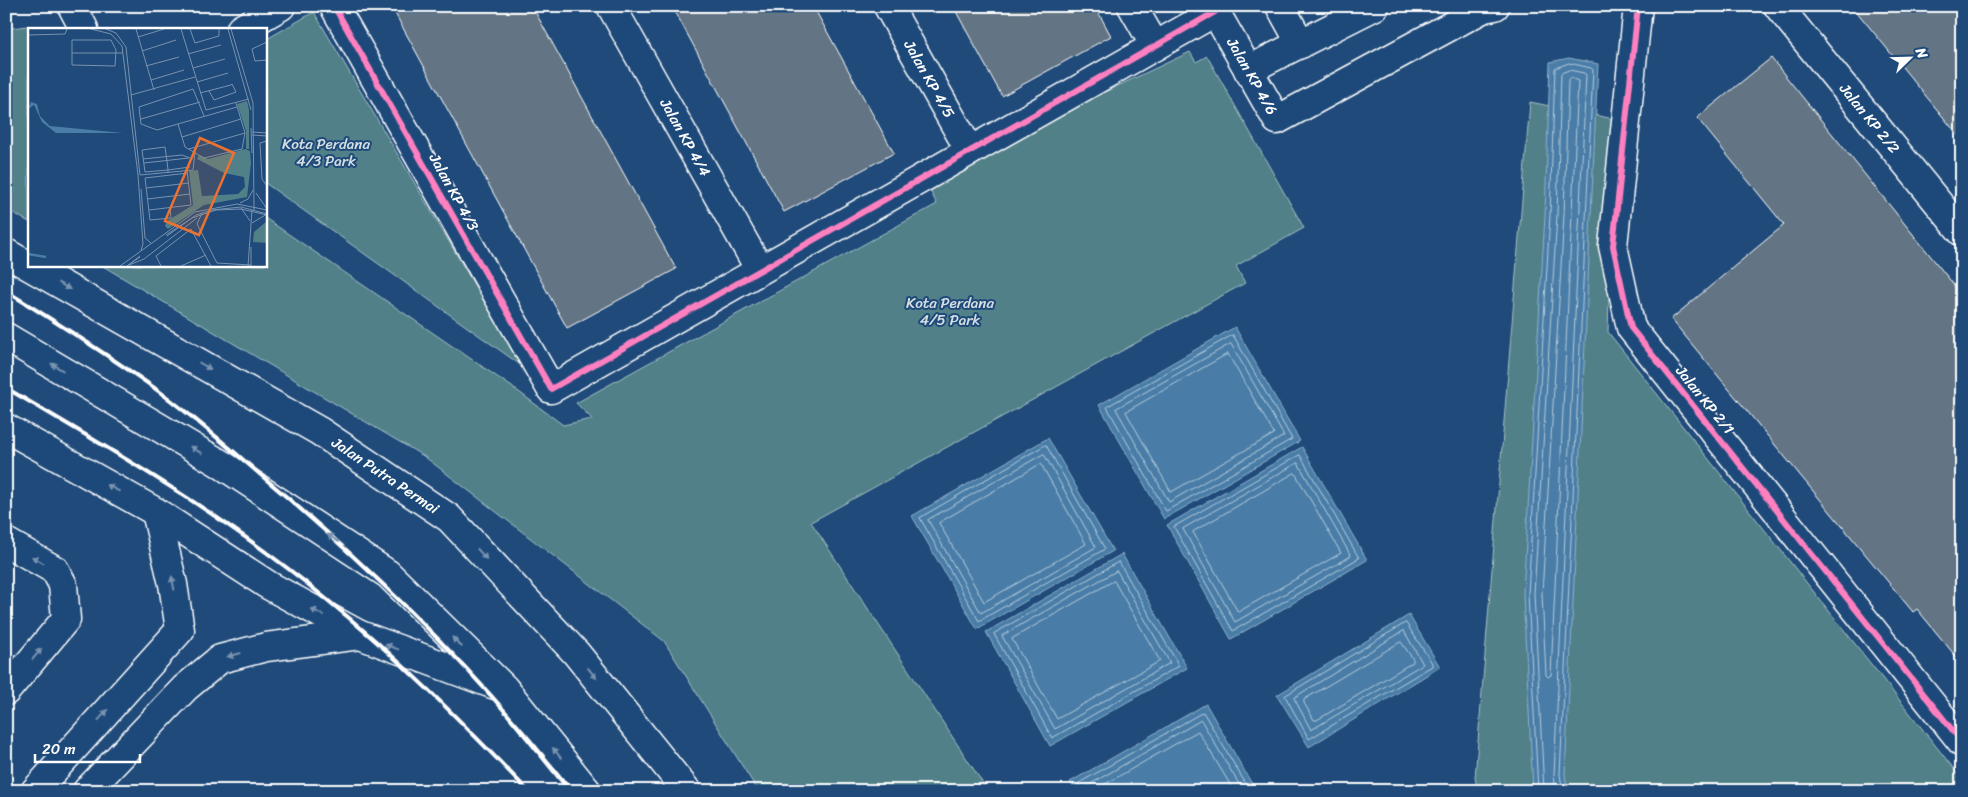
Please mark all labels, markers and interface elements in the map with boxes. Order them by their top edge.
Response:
inset map [28,28,266,266]
street label: Jalan KP 4/6 [1219,32,1285,120]
north arrow [1886,32,1936,82]
street label: Jalan KP 4/5 [896,34,962,123]
text: N [1908,43,1935,63]
street label: Jalan KP 2/2 [1832,77,1907,160]
street label: Jalan KP 4/4 [652,93,718,181]
park label: Kota Perdana 4/3 Park [282,131,370,174]
street label: Jalan KP 4/3 [422,148,486,235]
one-way arrow [57,282,71,290]
park label: Kota Perdana 4/5 Park [906,290,994,333]
street label: Jalan KP 2/1 [1668,359,1741,440]
one-way arrow [50,362,63,371]
one-way arrow [199,362,212,371]
street label: Jalan Putra Permai [326,429,445,521]
one-way arrow [190,445,203,454]
one-way arrow [106,483,120,492]
one-way arrow [326,533,340,543]
one-way arrow [476,548,488,560]
one-way arrow [32,556,45,565]
one-way arrow [168,575,176,591]
one-way arrow [310,608,324,616]
one-way arrow [451,636,463,648]
one-way arrow [385,643,400,650]
one-way arrow [32,647,43,660]
one-way arrow [226,652,241,660]
one-way arrow [587,666,598,679]
one-way arrow [97,710,109,722]
scale bar [35,732,140,764]
text: 20 m [42,736,76,762]
one-way arrow [551,747,562,760]

